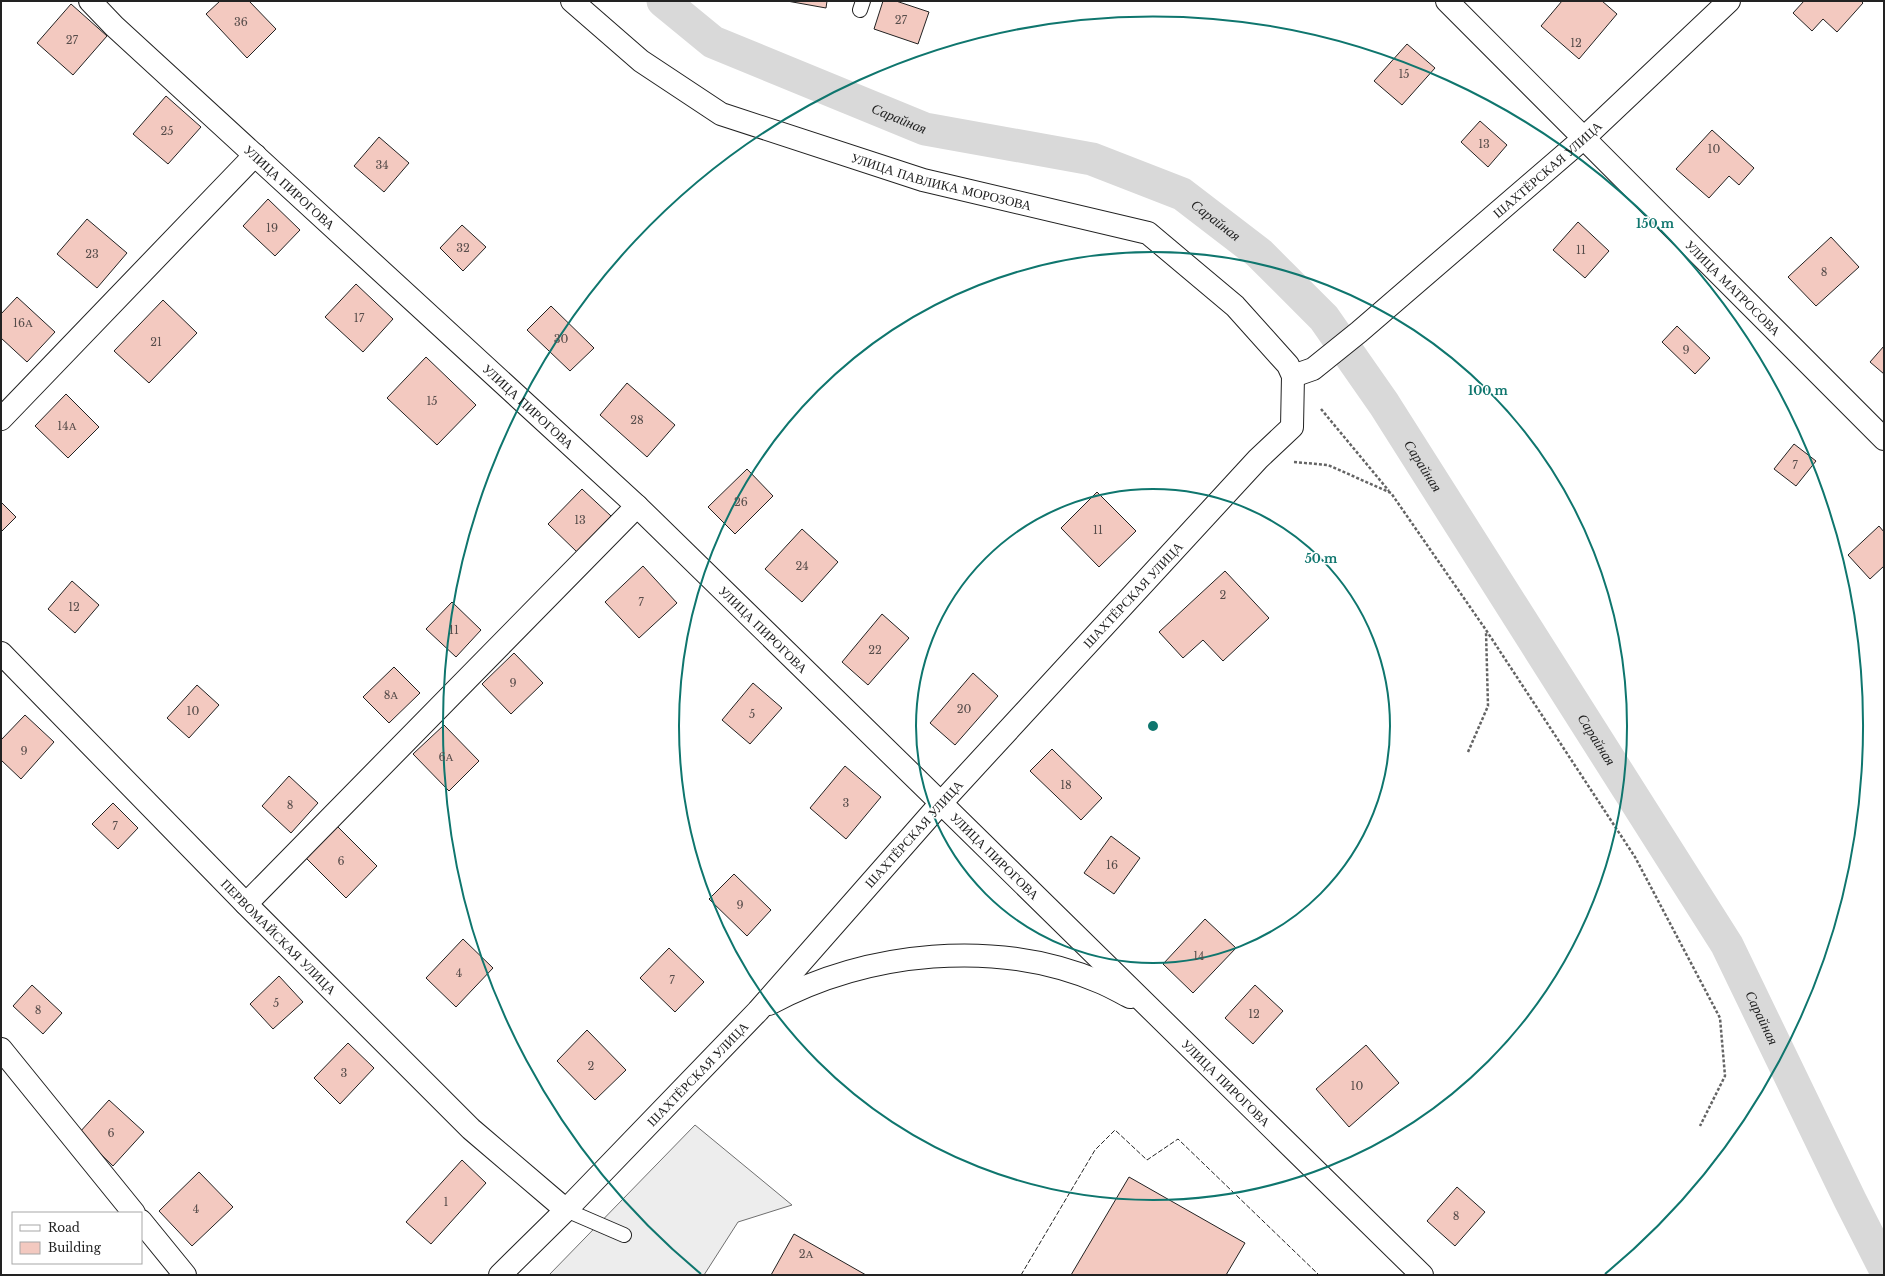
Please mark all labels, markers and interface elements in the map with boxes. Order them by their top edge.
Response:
house number: 27 [895,13,908,27]
house number: 36 [234,15,248,29]
house number: 27 [66,33,79,47]
house number: 12 [1570,36,1582,50]
house number: 15 [1398,67,1410,81]
water label: Сарайная [869,99,929,138]
street label: ШАХТЁРСКАЯ УЛИЦА [1489,117,1606,221]
house number: 25 [160,124,174,138]
house number: 13 [1478,137,1490,151]
street label: УЛИЦА ПИРОГОВА [240,141,339,234]
house number: 10 [1708,142,1721,156]
street label: УЛИЦА ПАВЛИКА МОРОЗОВА [849,149,1034,214]
house number: 34 [375,158,389,172]
water label: Сарайная [1188,195,1245,245]
text: 150 m [1636,216,1675,231]
house number: 19 [266,221,278,235]
street label: УЛИЦА МАТРОСОВА [1682,236,1785,340]
house number: 32 [456,241,470,255]
house number: 11 [1576,243,1586,257]
house number: 23 [85,247,99,261]
house number: 8 [1821,265,1827,279]
house number: 17 [354,311,365,325]
house number: 16А [13,316,33,330]
house number: 30 [554,332,568,346]
house number: 21 [150,335,162,349]
house number: 9 [1682,343,1690,357]
street label: УЛИЦА ПИРОГОВА [479,360,578,453]
text: 100 m [1468,383,1509,398]
house number: 15 [426,394,438,408]
house number: 28 [630,413,644,427]
house number: 14А [57,419,77,433]
water label: Сарайная [1400,437,1446,495]
house number: 7 [1792,458,1798,472]
house number: 26 [734,495,748,509]
house number: 13 [574,513,586,527]
house number: 11 [1093,523,1103,537]
street label: ШАХТЁРСКАЯ УЛИЦА [1079,538,1187,652]
text: 50 m [1305,551,1338,566]
house number: 24 [795,559,809,573]
street label: УЛИЦА ПИРОГОВА [715,582,812,677]
house number: 2 [1220,588,1227,602]
house number: 7 [638,595,644,609]
house number: 12 [68,600,80,614]
house number: 11 [449,623,459,637]
house number: 22 [868,643,882,657]
house number: 9 [509,676,517,690]
house number: 8А [384,688,398,702]
house number: 20 [957,702,971,716]
house number: 10 [187,704,200,718]
house number: 5 [749,707,755,721]
water label: Сарайная [1574,710,1620,769]
centre of rings [1146,719,1160,733]
house number: 9 [20,744,28,758]
house number: 6А [438,750,454,764]
street label: ШАХТЁРСКАЯ УЛИЦА [861,776,967,891]
house number: 18 [1060,778,1072,792]
house number: 3 [843,796,850,810]
house number: 8 [287,798,293,812]
street label: УЛИЦА ПИРОГОВА [947,809,1043,904]
house number: 7 [112,819,118,833]
house number: 6 [337,854,345,868]
house number: 16 [1106,858,1118,872]
street label: ПЕРВОМАЙСКАЯ УЛИЦА [217,875,341,999]
house number: 9 [736,898,744,912]
house number: 14 [1193,949,1205,963]
house number: 4 [456,966,462,980]
house number: 7 [669,973,675,987]
water label: Сарайная [1741,988,1783,1048]
house number: 5 [273,996,279,1010]
house number: 8 [35,1003,41,1017]
house number: 12 [1248,1007,1260,1021]
street label: ШАХТЁРСКАЯ УЛИЦА [643,1017,752,1130]
street label: УЛИЦА ПИРОГОВА [1178,1035,1275,1131]
house number: 2 [588,1059,595,1073]
house number: 3 [341,1066,348,1080]
house number: 10 [1351,1079,1364,1093]
house number: 6 [107,1126,115,1140]
house number: 1 [444,1195,449,1209]
house number: 4 [193,1202,199,1216]
house number: 8 [1453,1209,1459,1223]
legend [12,1212,142,1264]
text: Road [48,1220,80,1235]
text: Building [48,1240,102,1255]
house number: 2А [799,1247,813,1261]

